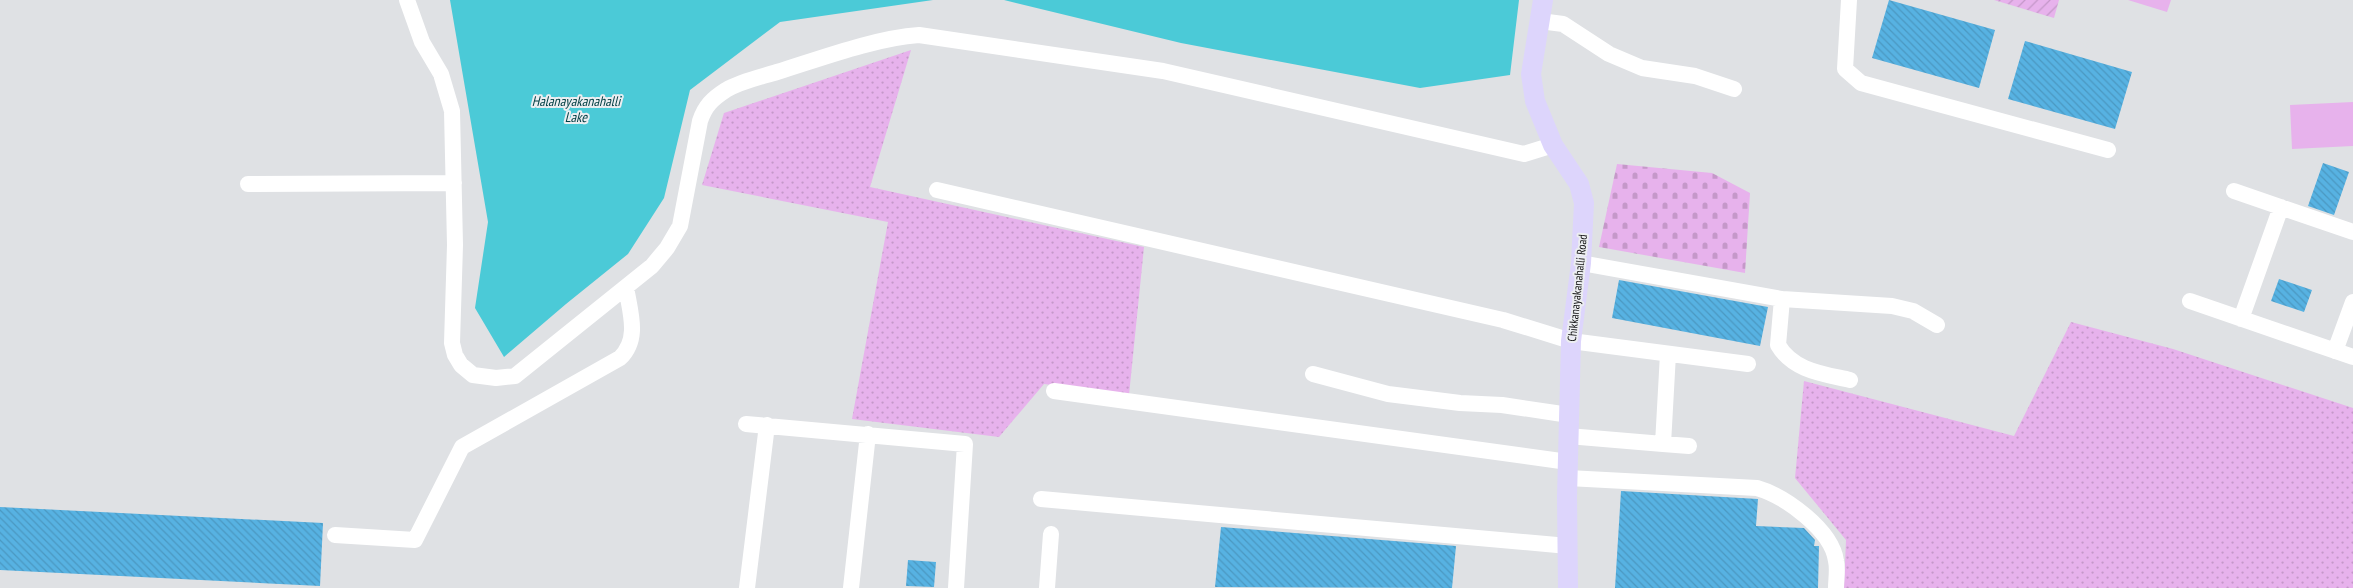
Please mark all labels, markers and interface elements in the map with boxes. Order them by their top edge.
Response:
water label: Halanayakanahalli Lake [532,92,622,126]
street label: Chikkanayakanahalli Road [1564,234,1590,342]

